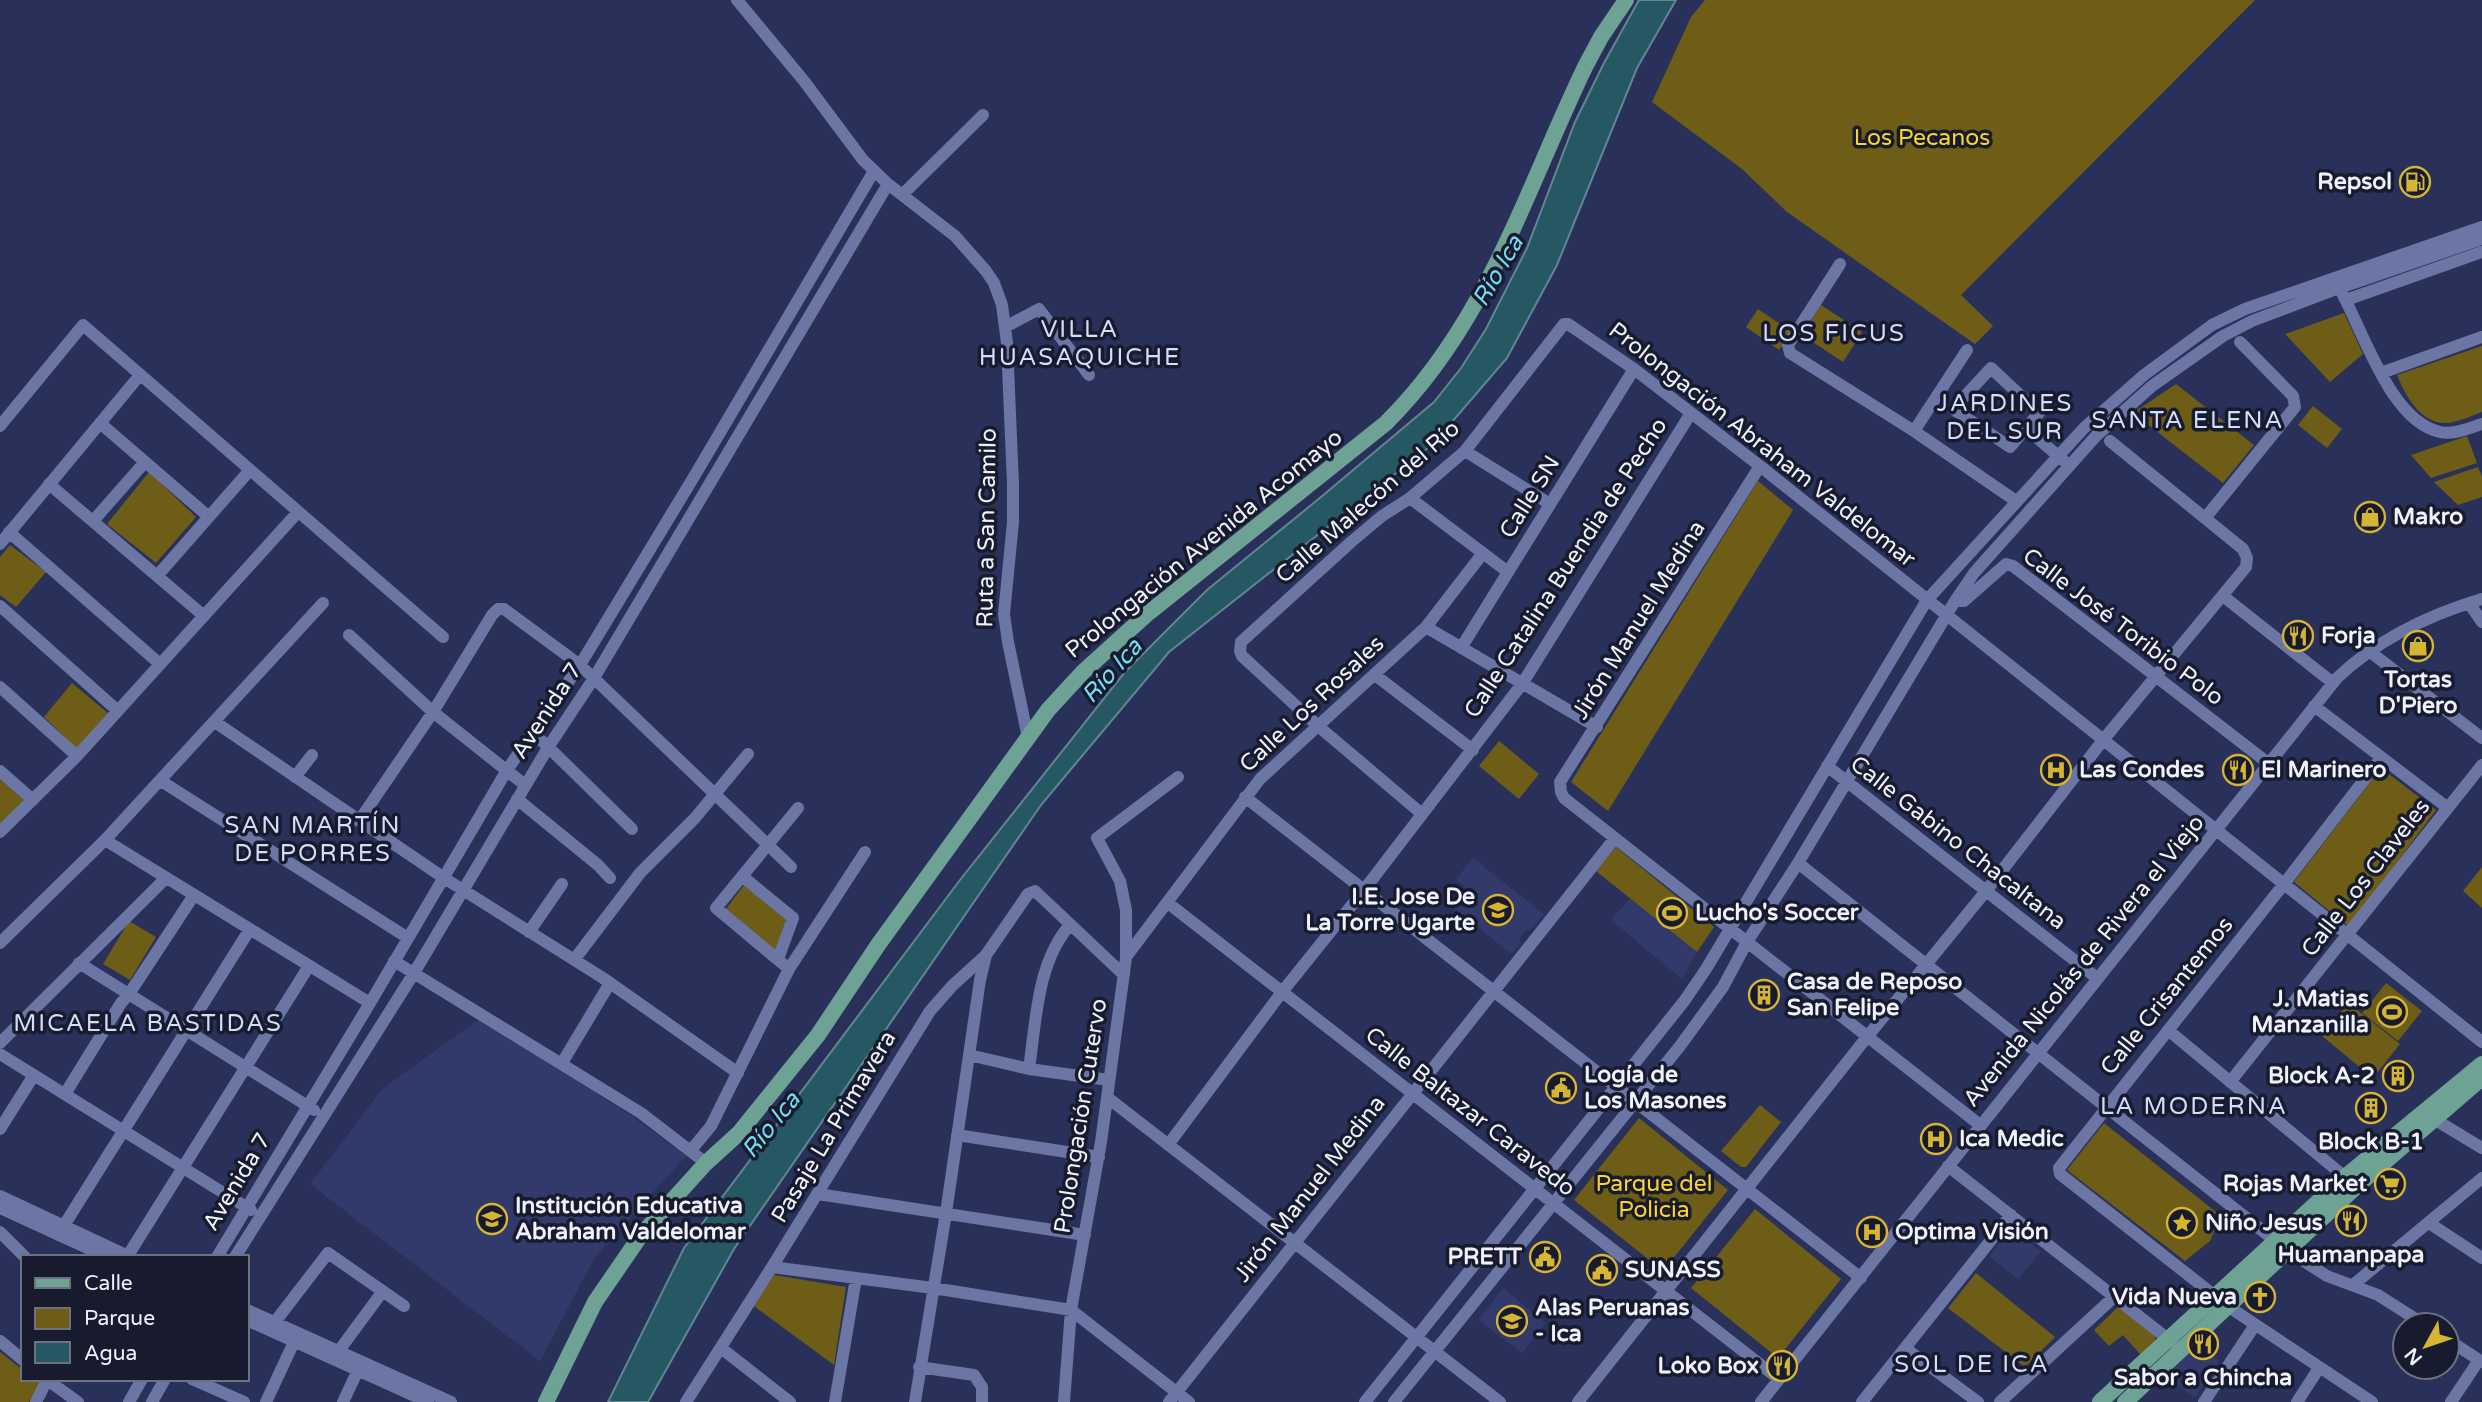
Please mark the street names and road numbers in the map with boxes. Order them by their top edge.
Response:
street label: Prolongación Abraham Valdelomar [1603,317,1921,574]
street label: Calle Catalina Buendia de Pecho [1458,413,1674,723]
street label: Calle Malecón del Río [1270,414,1466,590]
street label: Prolongación Avenida Acomayo [1060,423,1348,665]
street label: Ruta a San Camilo [971,428,1003,628]
street label: Calle SN [1494,451,1566,543]
street label: Jirón Manuel Medina [1567,516,1711,724]
street label: Calle José Toribio Polo [2017,542,2229,712]
street label: Calle Los Rosales [1234,630,1390,778]
street label: Avenida 7 [506,658,588,764]
street label: Calle Gabino Chacaltana [1844,750,2072,936]
street label: Calle Los Claveles [2296,793,2436,963]
street label: Avenida Nicolás de Rivera el Viejo [1957,809,2211,1113]
street label: Calle Crisantemos [2095,911,2239,1081]
street label: Prolongación Cutervo [1049,997,1113,1235]
street label: Calle Baltazar Caravedo [1359,1021,1581,1203]
street label: Pasaje La Primavera [766,1026,902,1228]
street label: Jirón Manuel Medina [1229,1090,1391,1288]
street label: Avenida 7 [197,1128,277,1236]

